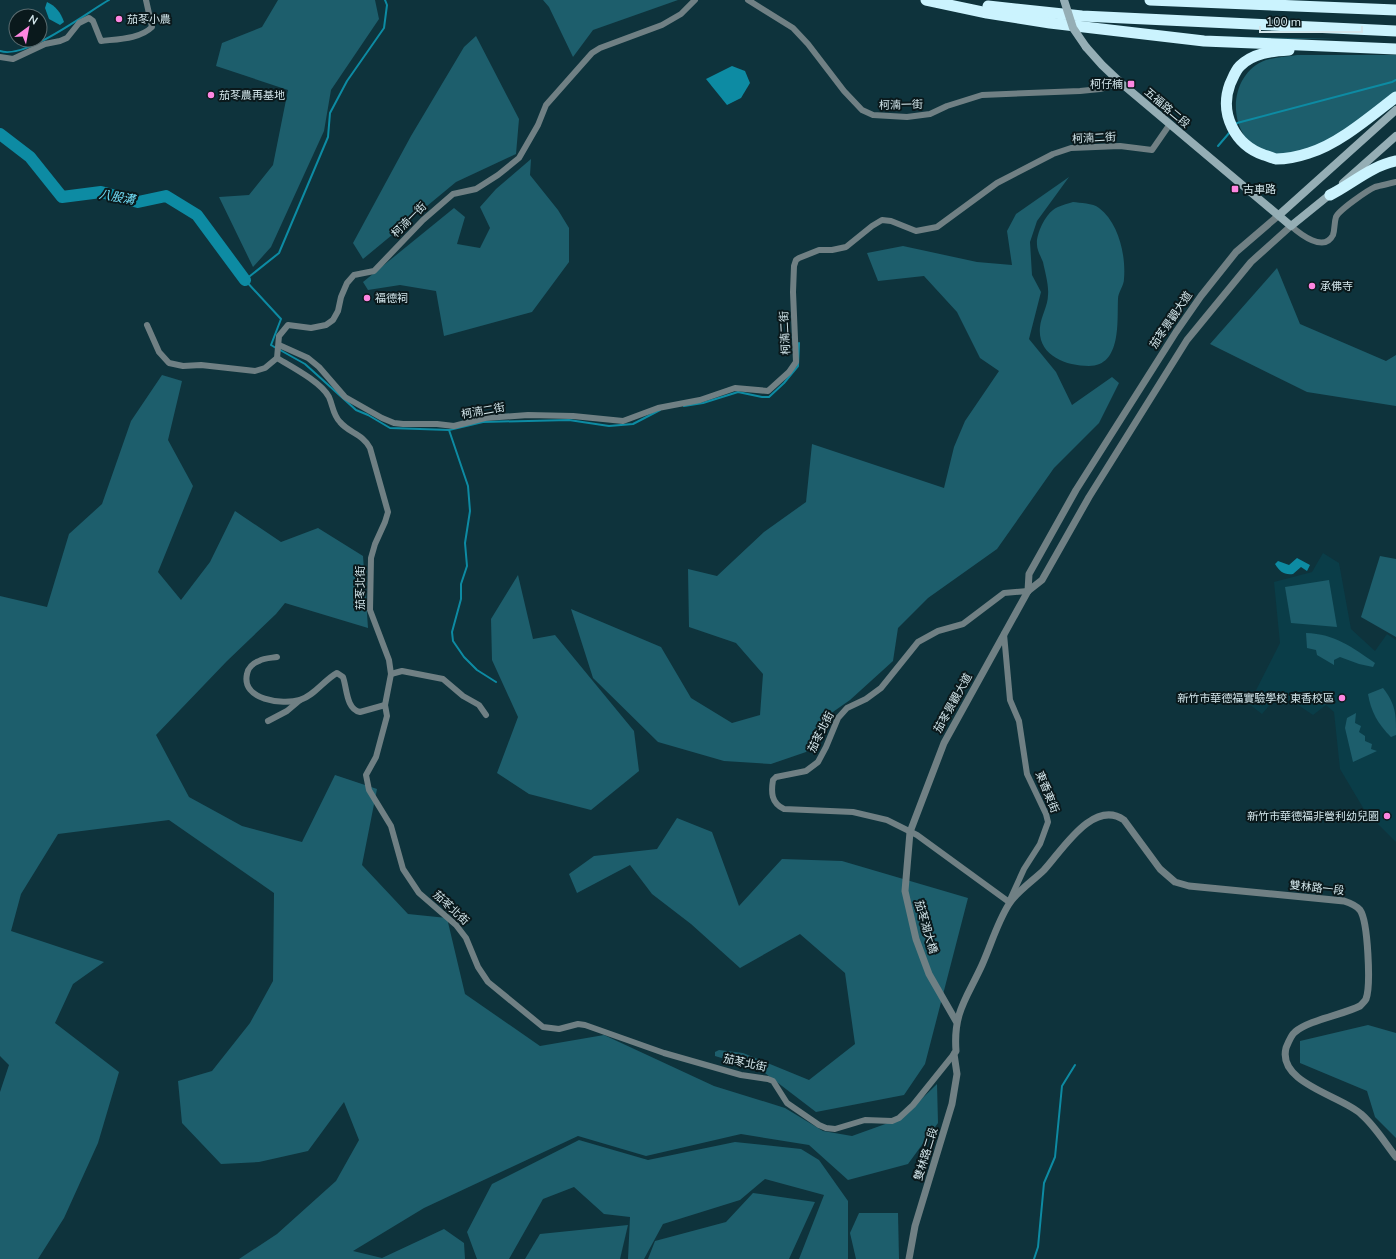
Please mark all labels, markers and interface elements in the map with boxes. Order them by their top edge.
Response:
north arrow [8,8,48,48]
scale bar [1260,8,1362,34]
text: N [26,11,41,28]
place label: 茄苳小農 [127,12,171,27]
marker: 茄苳小農 [114,14,124,24]
text: 100 m [1266,14,1301,30]
place label: 柯仔楠 [1090,77,1123,92]
marker: 柯仔楠 [1126,79,1136,89]
street label: 五福路二段 [1141,85,1193,131]
place label: 茄苳農再基地 [219,88,285,103]
marker: 茄苳農再基地 [206,90,216,100]
street label: 柯湳一街 [879,97,923,113]
street label: 柯湳二街 [1072,129,1116,147]
place label: 古車路 [1243,182,1276,197]
marker: 古車路 [1230,184,1240,194]
water label: 八股溝 [98,186,138,208]
street label: 柯湳一街 [388,199,430,241]
place label: 承佛寺 [1320,279,1353,294]
marker: 承佛寺 [1307,281,1317,291]
street label: 茄苳景觀大道 [1146,288,1196,352]
place label: 福德祠 [375,291,408,306]
marker: 福德祠 [362,293,372,303]
street label: 柯湳二街 [776,311,794,355]
street label: 柯湳二街 [460,400,506,422]
street label: 茄苳北街 [353,566,368,610]
street label: 茄苳景觀大道 [930,671,976,735]
place label: 新竹市華德福實驗學校 東香校區 [1177,691,1334,706]
marker: 新竹市華德福實驗學校 東香校區 [1337,693,1347,703]
street label: 茄苳北街 [804,709,838,755]
street label: 東香東街 [1032,769,1062,815]
place label: 新竹市華德福非營利幼兒園 [1247,809,1379,824]
marker: 新竹市華德福非營利幼兒園 [1382,811,1392,821]
street label: 雙林路一段 [1289,878,1345,898]
street label: 茄苳北街 [430,888,472,928]
street label: 茄苳湖大橋 [911,898,941,956]
street label: 茄苳北街 [722,1051,768,1075]
street label: 雙林路二段 [911,1126,941,1182]

